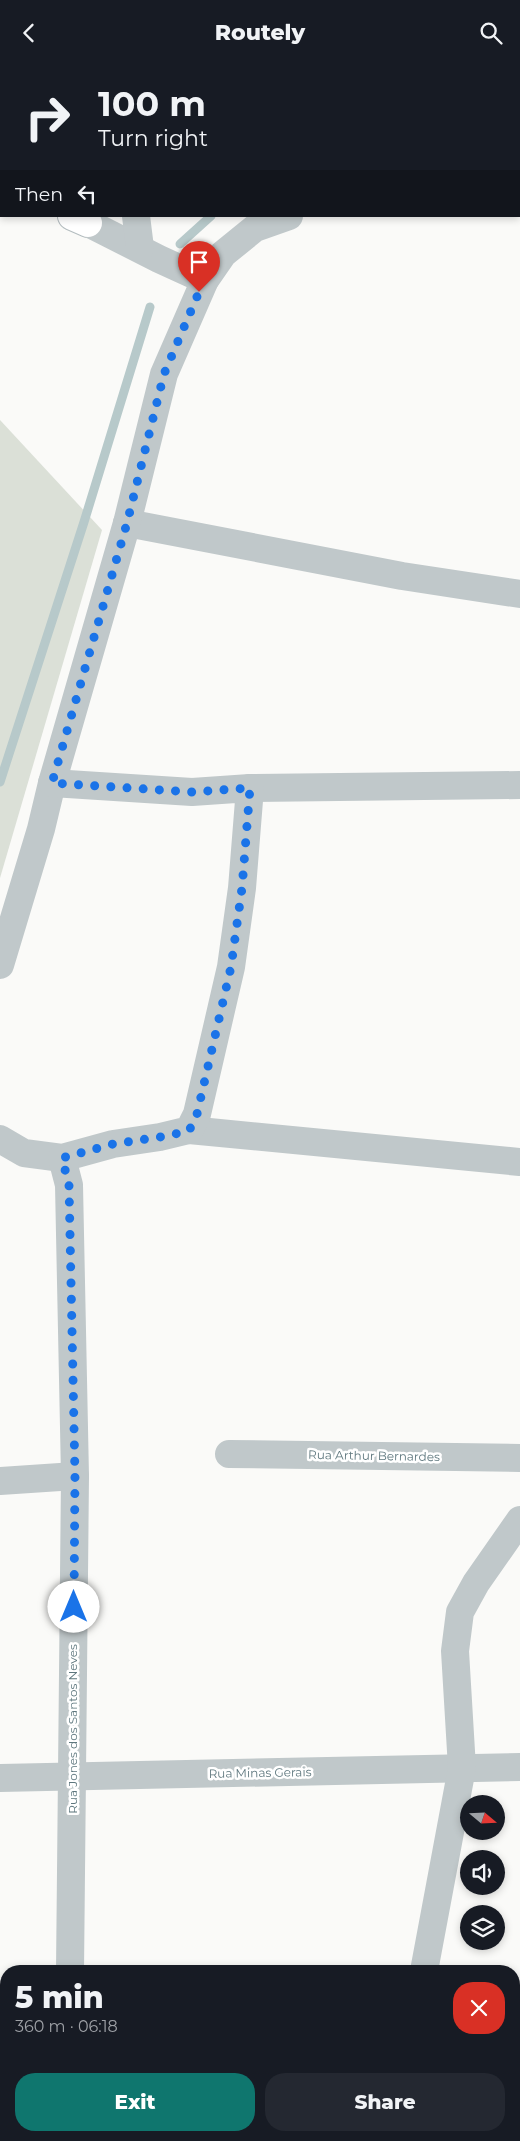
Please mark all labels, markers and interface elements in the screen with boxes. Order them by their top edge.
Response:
icon: back [15,19,43,47]
text: Routely [215,19,305,46]
icon: search [477,19,505,47]
text: 100 m [98,82,206,125]
icon: right [15,85,80,150]
text: Turn right [98,125,208,152]
icon: left [73,180,101,208]
text: Then [15,183,63,206]
pin [178,241,220,292]
icon: arrive [185,248,213,276]
street label: Rua Arthur Bernardes [308,1447,440,1464]
position arrow [47,1580,99,1632]
street label: Rua Jones dos Santos Neves [65,1644,80,1814]
street label: Rua Minas Gerais [208,1764,312,1781]
north arrow [460,1795,505,1840]
map controls [460,1795,505,1950]
button: sound [460,1850,505,1895]
button: layers [460,1905,505,1950]
text: 5 min [15,1979,104,2016]
button: close [453,1982,505,2034]
text: 360 m · 06:18 [15,2017,118,2036]
button: Exit [15,2073,255,2131]
button: Share [265,2073,505,2131]

